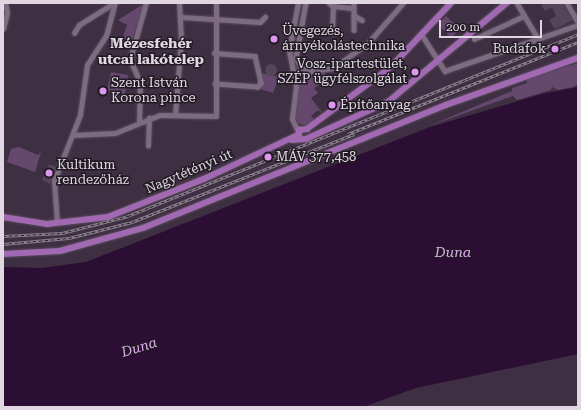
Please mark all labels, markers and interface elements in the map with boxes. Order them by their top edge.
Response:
scale bar [441,12,544,38]
text: 200 m [446,20,480,34]
place label: Üvegezés, árnyékolástechnika [282,24,405,55]
marker: Üvegezés, árnyékolástechnika [269,34,279,44]
district label: Mézesfehér utcai lakótelep [98,35,204,68]
place label: Budafok [493,41,546,57]
marker: Budafok [549,43,561,55]
place label: Vosz-ipartestület, SZÉP ügyfélszolgálat [277,57,407,88]
marker: Vosz-ipartestület, SZÉP ügyfélszolgálat [410,67,420,77]
place label: Szent István Korona pince [111,76,196,107]
marker: Szent István Korona pince [98,86,108,96]
place label: Építőanyag [340,97,411,113]
marker: Építőanyag [327,100,337,110]
street label: Nagytétényi út [143,147,235,197]
place label: MÁV 377,458 [276,149,356,165]
marker: MÁV 377,458 [263,152,273,162]
place label: Kultikum rendezőház [57,158,129,189]
marker: Kultikum rendezőház [44,168,54,178]
water label: Duna [435,244,471,260]
water label: Duna [119,334,159,360]

